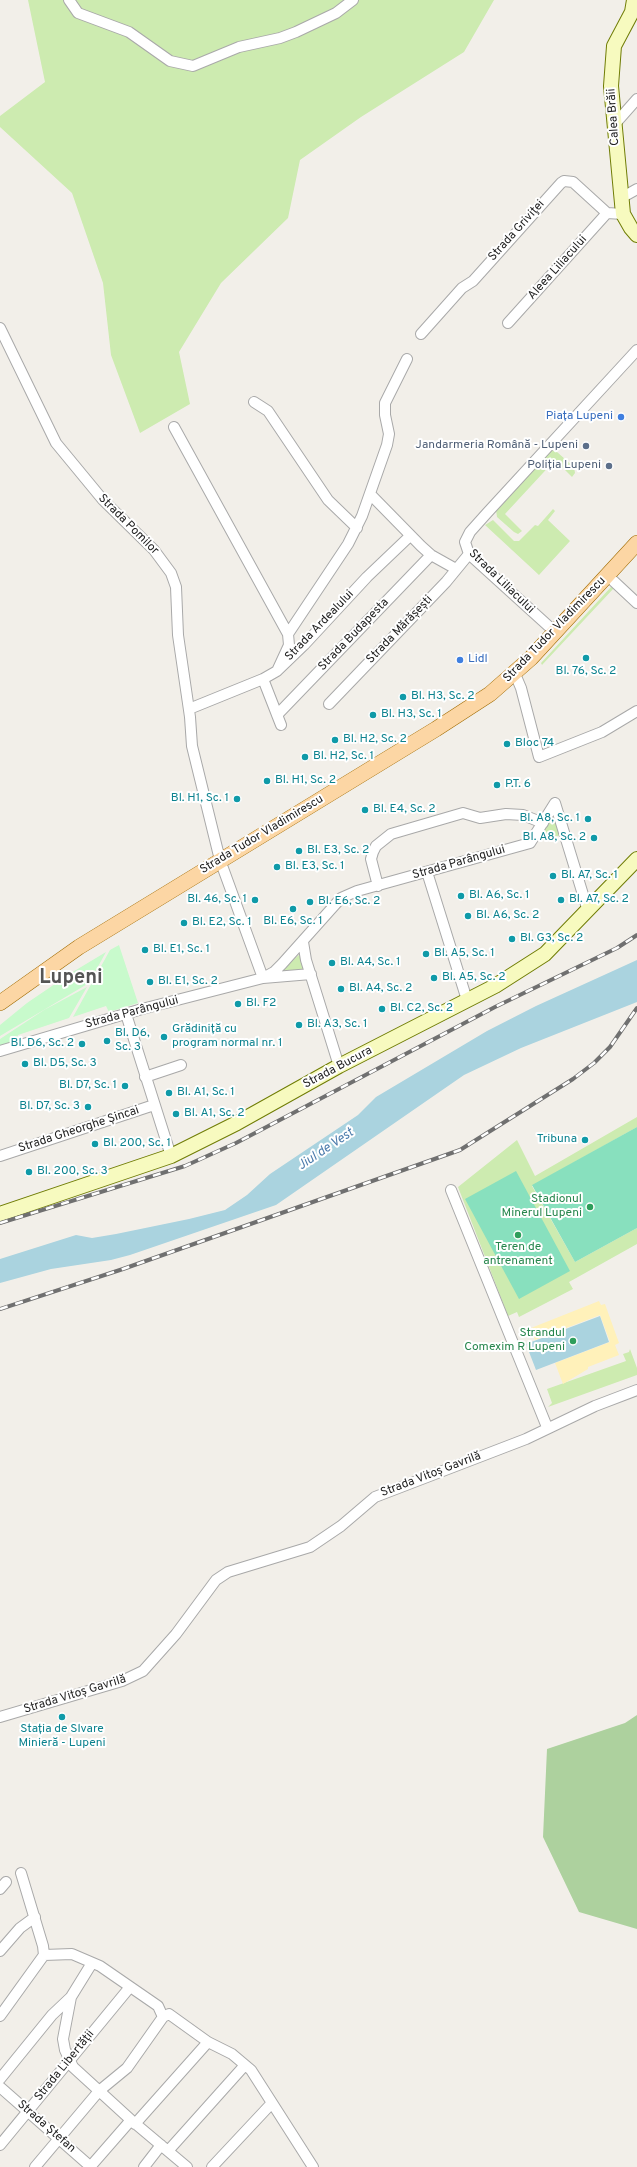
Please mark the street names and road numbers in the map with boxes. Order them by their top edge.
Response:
street label: Calea Brăii [605,88,623,146]
street label: Strada Griviţei [486,198,548,264]
street label: Aleea Liliacului [525,233,591,303]
street label: Strada Pomilor [95,492,161,558]
street label: Strada Liliacului [465,547,537,617]
street label: Strada Tudor Vladimirescu [501,574,609,686]
street label: Strada Ardealului [283,588,357,664]
street label: Strada Mărășești [364,593,436,667]
street label: Strada Budapesta [316,596,392,674]
street label: Strada Tudor Vladimirescu [198,792,326,878]
street label: Strada Parângului [411,843,507,883]
street label: Strada Parângului [84,994,180,1032]
street label: Strada Bucura [301,1044,375,1092]
street label: Strada Gheorghe Șincai [17,1104,141,1156]
street label: Strada Vitoș Gavrilă [379,1449,483,1501]
street label: Strada Vitoș Gavrilă [22,1673,128,1717]
street label: Strada Libertății [32,2028,98,2104]
street label: Strada Ștefan [14,2098,78,2156]

